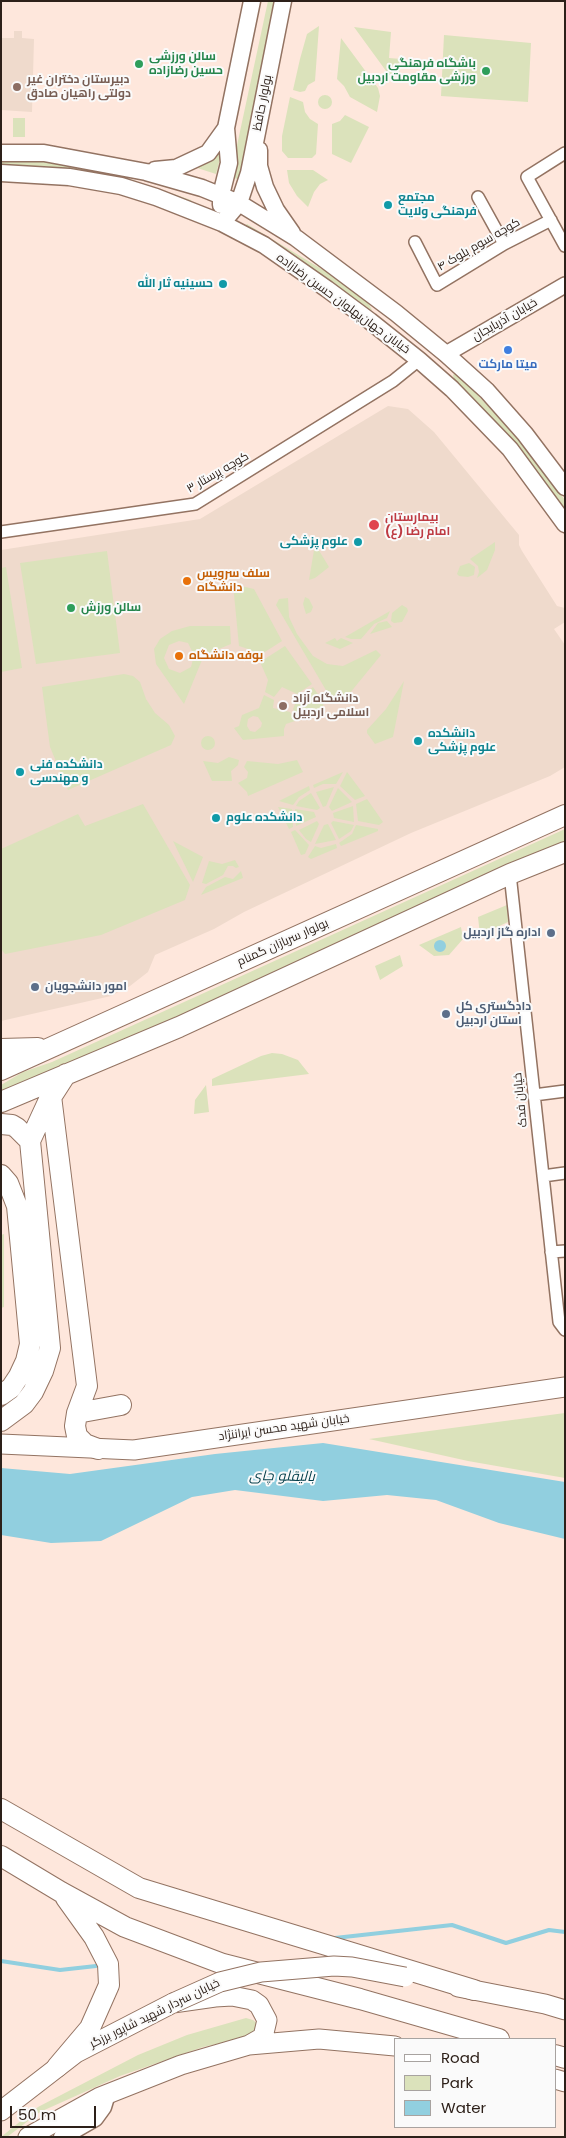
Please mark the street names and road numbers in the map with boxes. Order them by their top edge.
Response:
street label: بولوار حافظ [250,74,276,132]
street label: کوچه سوم بلوک ۴ [435,215,523,275]
street label: خیابان جهان‌پهلوان حسین رضا‌زاده [273,251,413,357]
street label: خیابان آذربایجان [470,296,540,344]
street label: کوچه پرستار ۳ [184,449,252,497]
street label: بولوار سربازان گمنام [235,916,331,970]
street label: خیابان فدک [511,1072,531,1128]
street label: خیابان شهید محسن ایراننژاد [218,1412,350,1444]
street label: خیابان سردار شهید شاپور برزگر [88,1976,222,2052]

